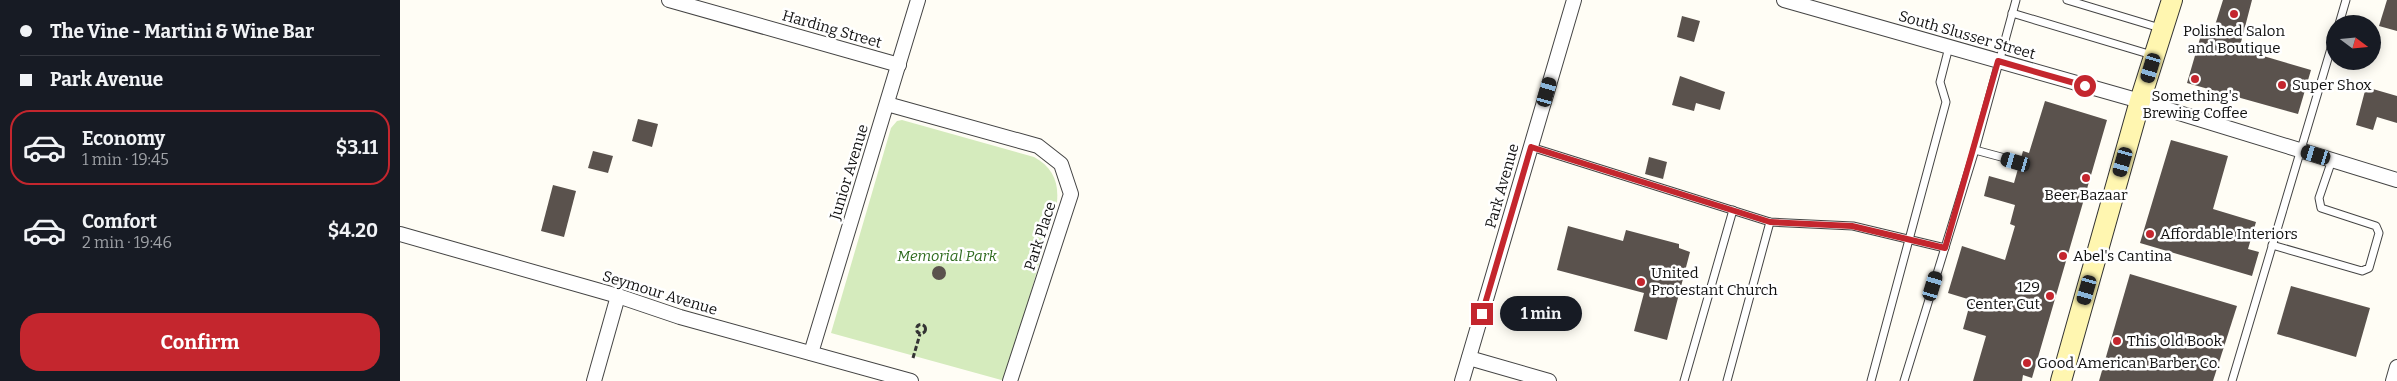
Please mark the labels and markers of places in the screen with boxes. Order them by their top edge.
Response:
marker: Polished Salon and Boutique [2228,8,2240,20]
place label: Polished Salon and Boutique [2183,22,2285,57]
marker: Something's Brewing Coffee [2189,73,2201,85]
place label: Super Shox [2292,76,2372,94]
marker: Super Shox [2276,79,2288,91]
place label: Something's Brewing Coffee [2142,87,2248,122]
marker: Beer Bazaar [2080,172,2092,184]
place label: Beer Bazaar [2044,186,2128,204]
place label: Affordable Interiors [2160,225,2298,243]
marker: Affordable Interiors [2144,228,2156,240]
place label: Abel's Cantina [2073,247,2172,265]
marker: Abel's Cantina [2057,250,2069,262]
place label: United Protestant Church [1651,264,1778,299]
marker: United Protestant Church [1635,276,1647,288]
place label: 129 Center Cut [1966,278,2041,313]
marker: 129 Center Cut [2044,290,2056,302]
place label: This Old Book [2127,332,2223,350]
marker: This Old Book [2111,335,2123,347]
place label: Good American Barber Co. [2037,354,2220,372]
marker: Good American Barber Co. [2021,357,2033,369]

